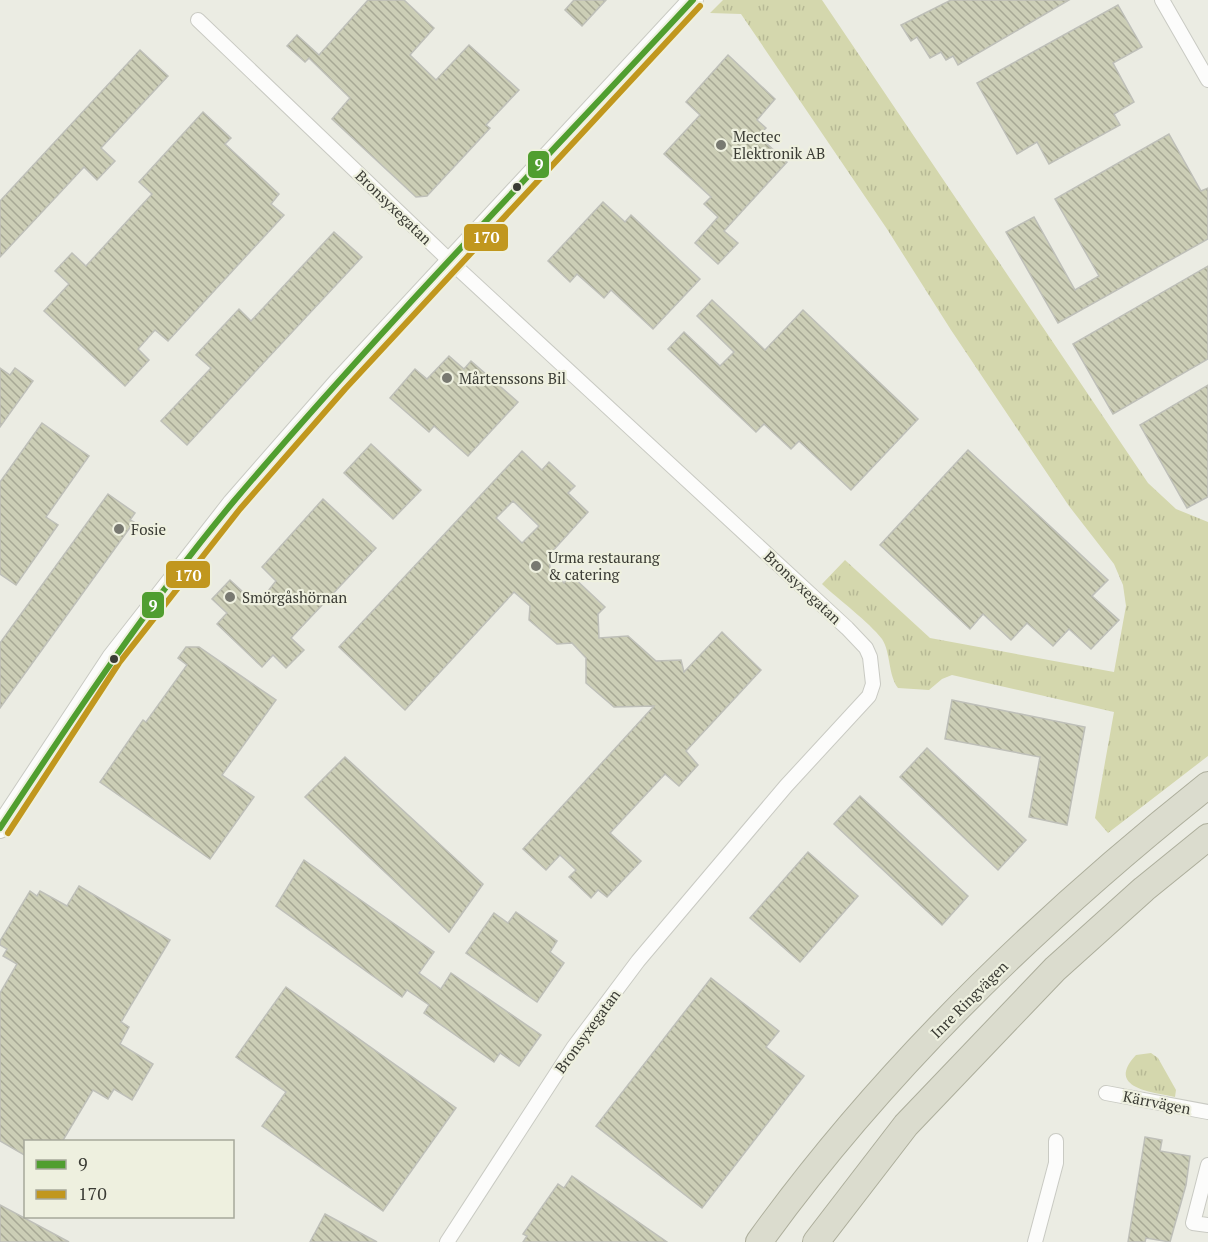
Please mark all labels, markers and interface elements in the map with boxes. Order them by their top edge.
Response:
place label: Mectec Elektronik AB [733,126,825,163]
marker: Mectec Elektronik AB [714,138,728,152]
line badge: 9 [527,150,550,179]
text: 9 [534,153,544,175]
street label: Bronsyxegatan [351,165,437,249]
unlabelled marker [511,181,523,193]
line badge: 170 [463,223,509,252]
text: 170 [472,226,500,248]
place label: Mårtenssons Bil [459,368,566,388]
marker: Mårtenssons Bil [440,371,454,385]
place label: Fosie [131,519,166,539]
marker: Fosie [112,522,126,536]
street label: Bronsyxegatan [760,546,846,628]
place label: Urma restaurang & catering [548,547,661,584]
marker: Urma restaurang & catering [529,559,543,573]
line badge: 170 [165,560,211,589]
text: 170 [174,564,202,586]
place label: Smörgåshörnan [242,587,347,607]
marker: Smörgåshörnan [223,590,237,604]
line badge: 9 [141,591,165,619]
text: 9 [148,594,158,616]
unlabelled marker [108,653,120,665]
street label: Inre Ringvägen [926,956,1012,1042]
street label: Bronsyxegatan [550,985,624,1077]
street label: Kärrvägen [1121,1086,1193,1118]
legend [24,1140,234,1218]
text: 9 [78,1151,88,1175]
text: 170 [78,1181,107,1205]

